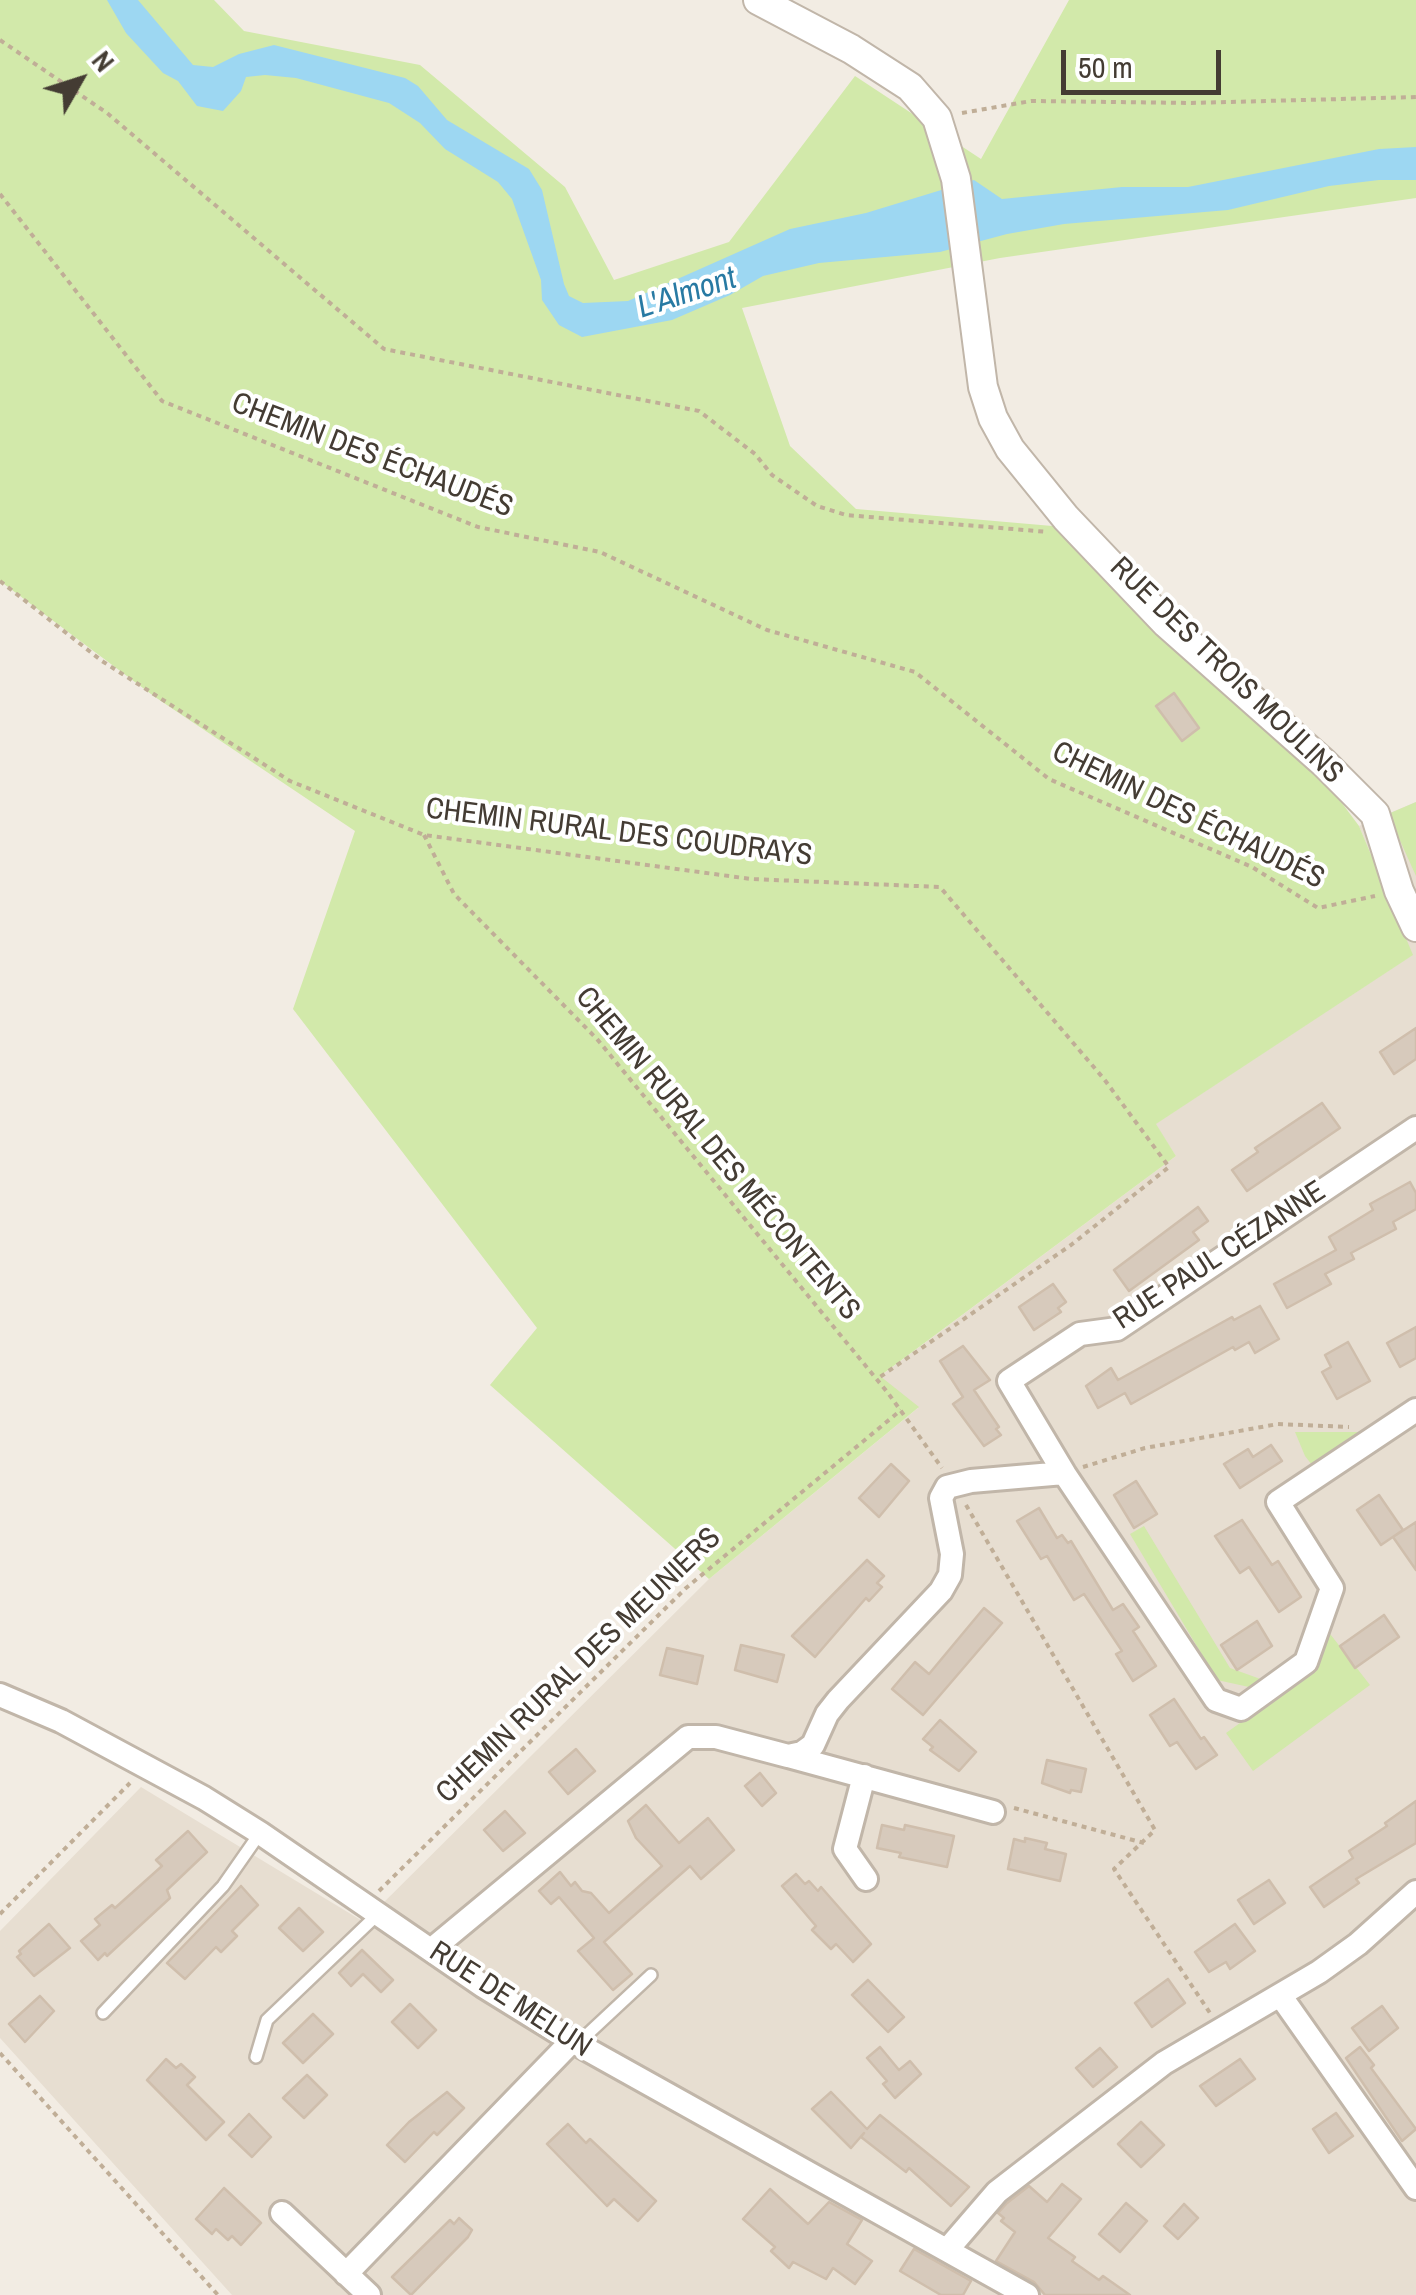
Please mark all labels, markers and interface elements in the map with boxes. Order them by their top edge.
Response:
north arrow [30,30,130,130]
scale bar [1066,30,1226,92]
text: N [83,43,123,80]
text: 50 m [1078,47,1133,87]
water label: L'Almont [633,260,741,328]
street label: CHEMIN DES ÉCHAUDÉS [226,386,518,526]
street label: RUE DES TROIS MOULINS [1102,550,1350,792]
street label: CHEMIN DES ÉCHAUDÉS [1046,735,1330,897]
street label: CHEMIN RURAL DES COUDRAYS [424,791,814,875]
street label: CHEMIN RURAL DES MÉCONTENTS [567,980,867,1328]
street label: RUE PAUL CÉZANNE [1107,1174,1333,1338]
street label: CHEMIN RURAL DES MEUNIERS [429,1521,729,1811]
street label: RUE DE MELUN [422,1934,598,2066]

